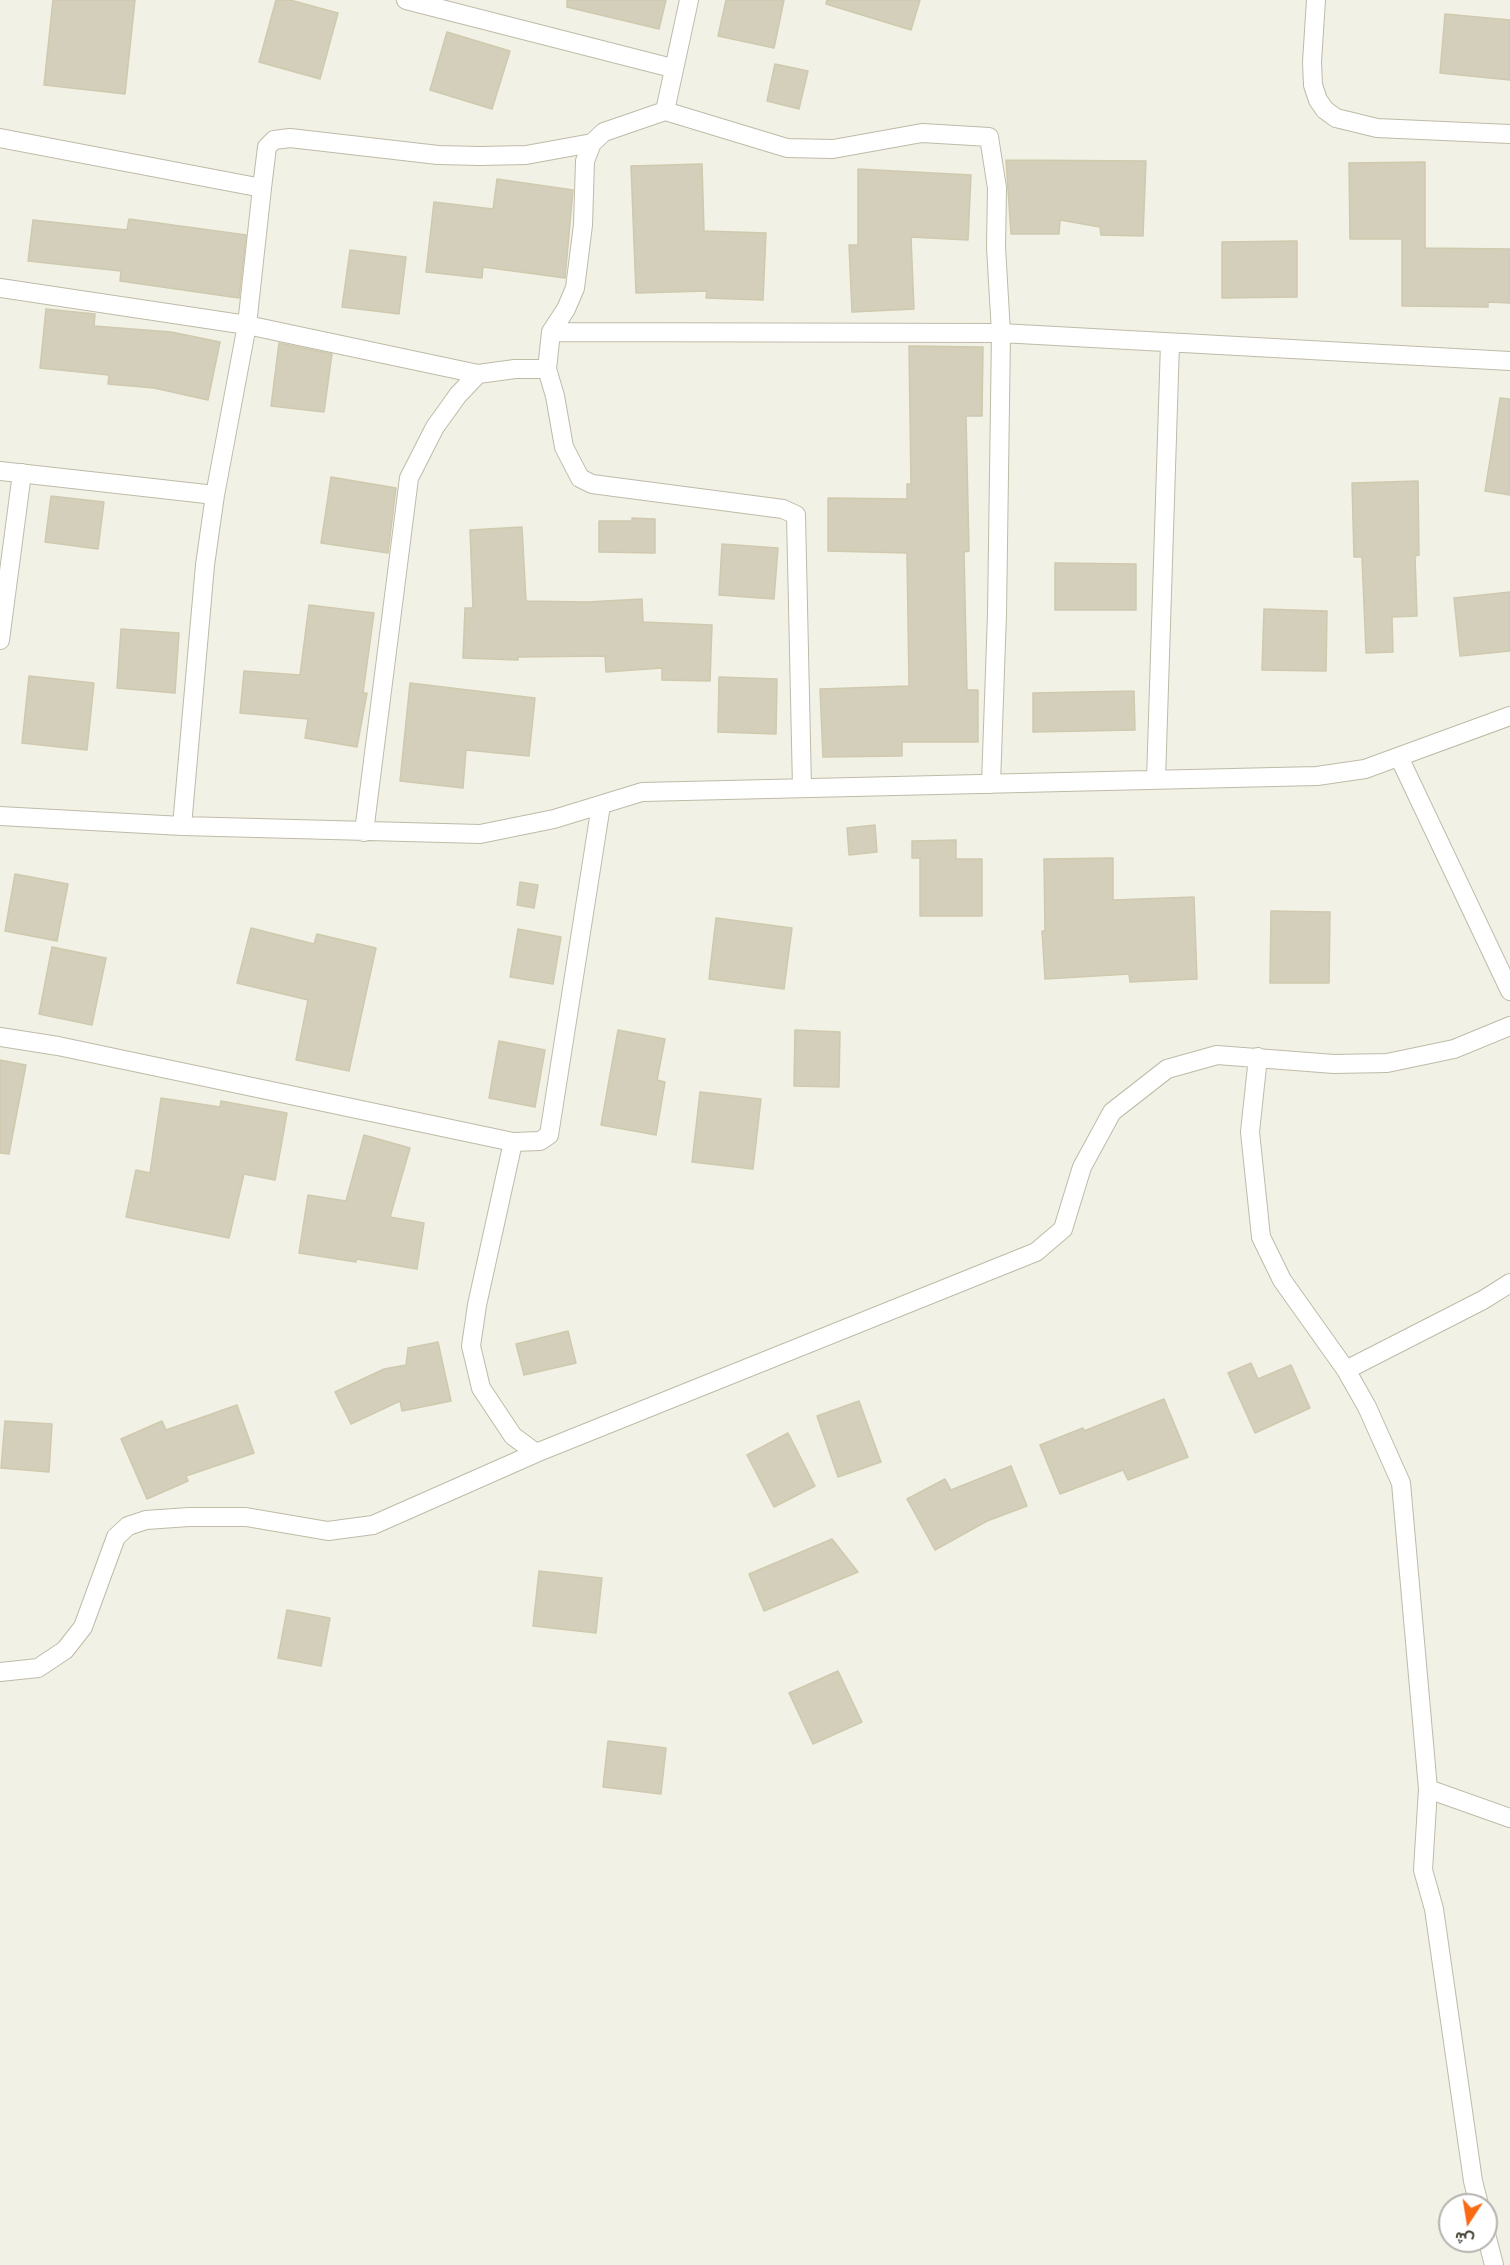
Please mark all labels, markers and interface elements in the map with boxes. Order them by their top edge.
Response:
north arrow [1438,2193,1498,2253]
text: ش [1453,2227,1476,2251]

